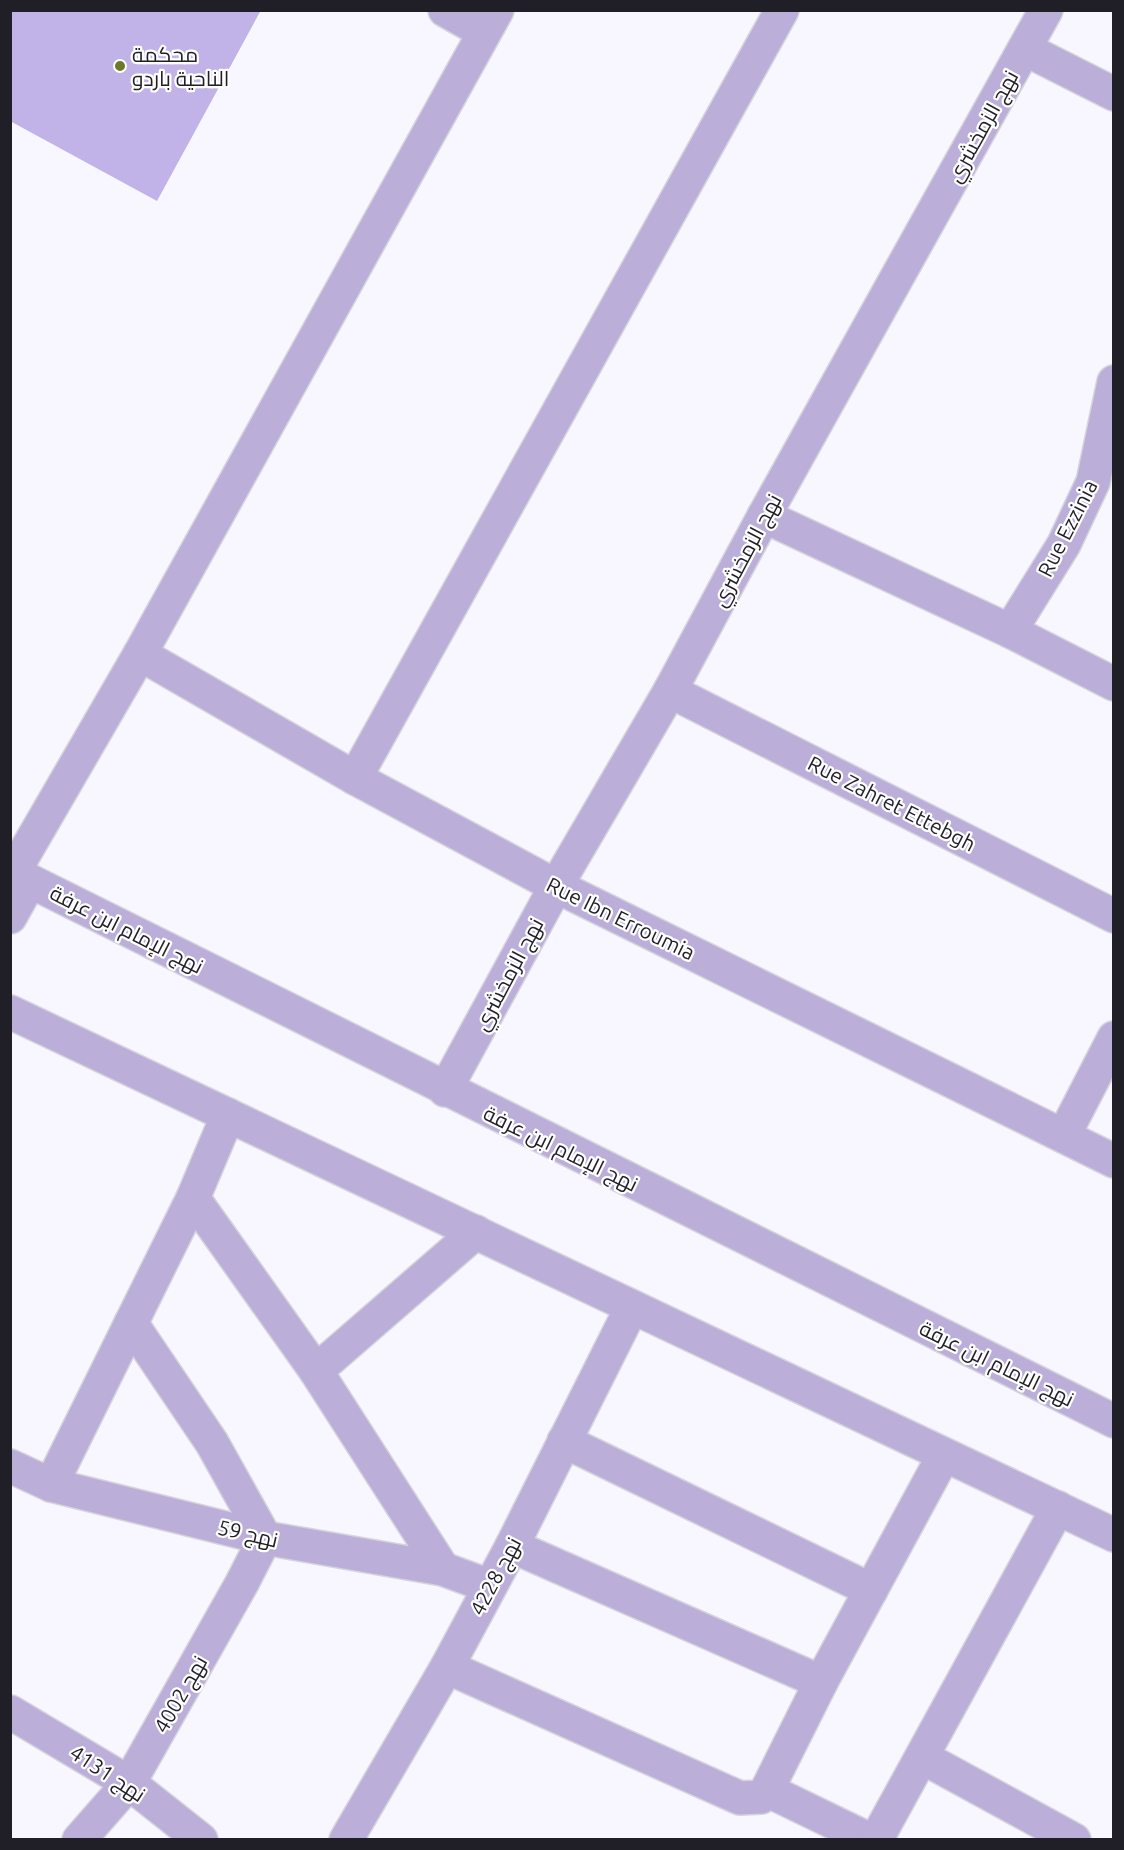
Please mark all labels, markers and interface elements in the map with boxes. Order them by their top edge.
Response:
place label: محكمة الناحية باردو [132,42,229,91]
marker: محكمة الناحية باردو [113,59,127,73]
street label: نهج الزمخشري [941,66,1027,189]
street label: Rue Ezzinia [1032,476,1102,580]
street label: نهج الزمخشري [706,490,790,613]
street label: Rue Zahret Ettebgh [804,750,980,856]
street label: Rue Ibn Erroumia [543,872,699,964]
street label: نهج الإمام ابن عرفة [45,880,208,981]
street label: نهج الزمخشري [468,914,552,1037]
street label: نهج الإمام ابن عرفة [479,1100,642,1198]
street label: نهج الإمام ابن عرفة [915,1315,1078,1413]
street label: نهج 59 [215,1514,281,1554]
street label: نهج 4228 [464,1533,528,1621]
street label: نهج 4002 [148,1651,214,1738]
street label: نهج 4131 [64,1740,150,1809]

